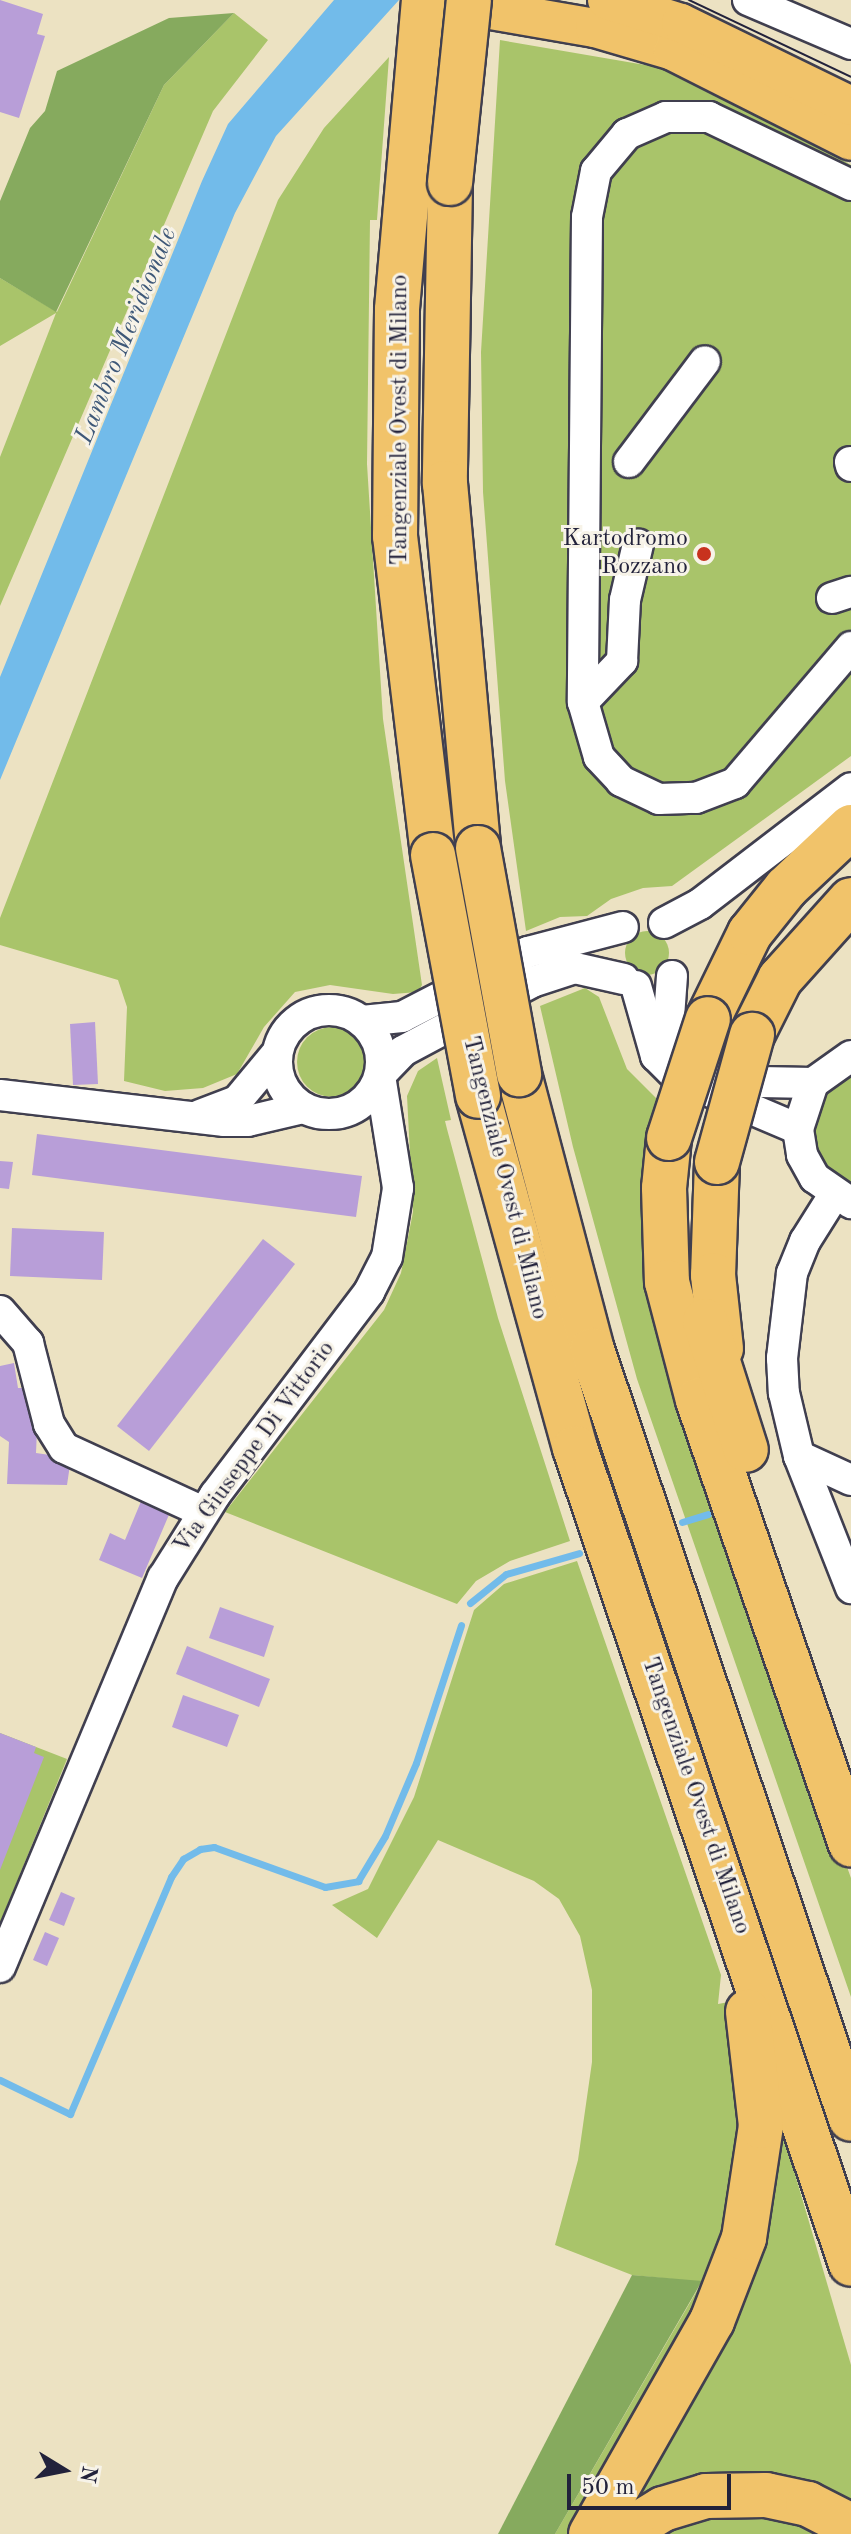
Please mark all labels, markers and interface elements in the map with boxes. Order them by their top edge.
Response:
water label: Lambro Meridionale [69,223,185,449]
street label: Tangenziale Ovest di Milano [387,274,415,566]
place label: Kartodromo Rozzano [563,526,688,582]
marker: Kartodromo Rozzano [695,545,713,563]
street label: Tangenziale Ovest di Milano [455,1033,553,1323]
street label: Via Giuseppe Di Vittorio [168,1336,342,1560]
street label: Tangenziale Ovest di Milano [634,1654,756,1938]
north arrow [24,2430,104,2510]
scale bar [571,2458,735,2508]
text: N [75,2464,100,2484]
text: 50 m [581,2476,635,2500]

